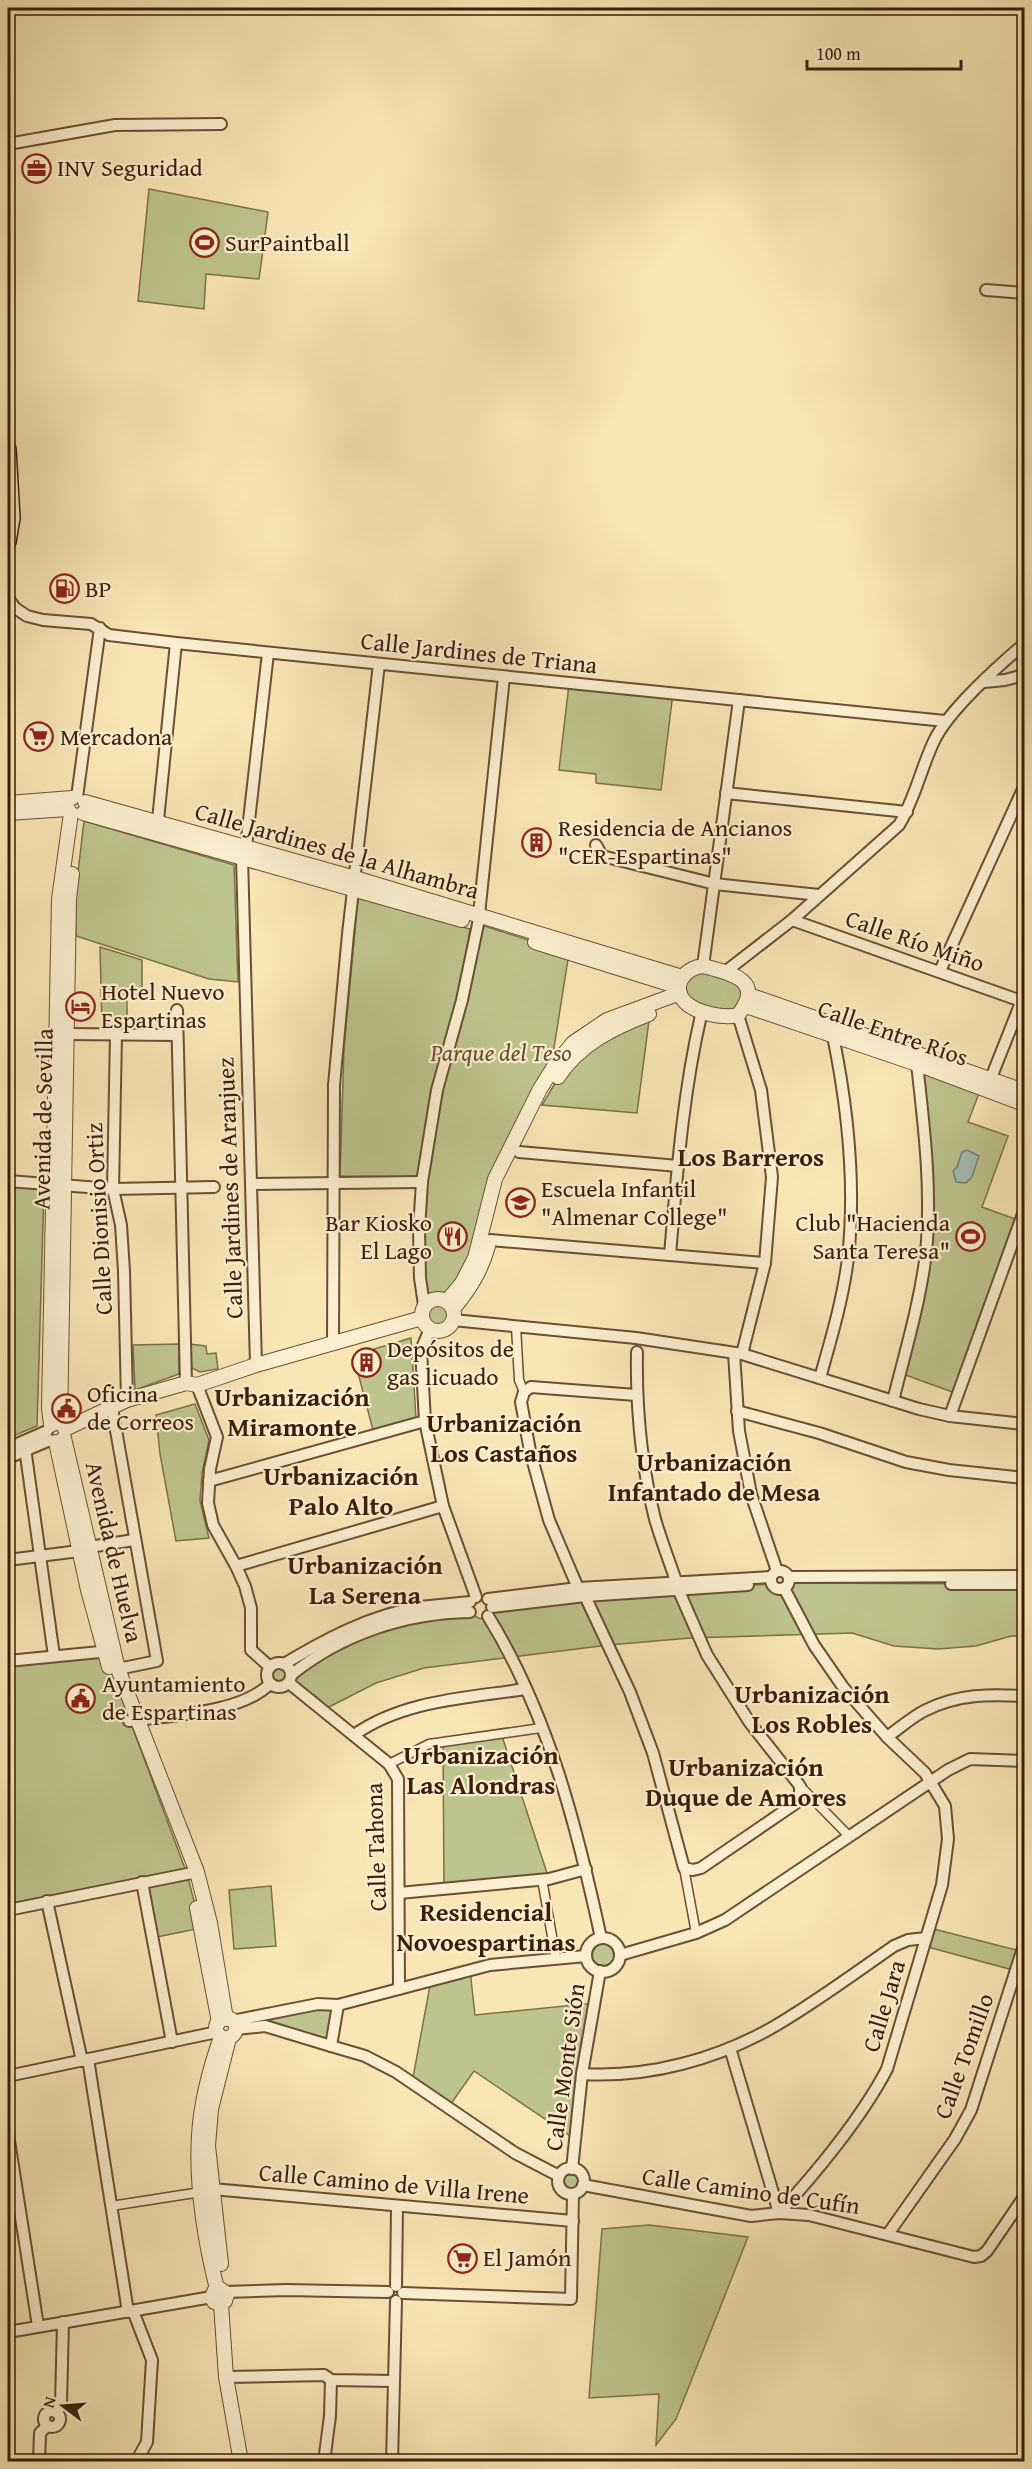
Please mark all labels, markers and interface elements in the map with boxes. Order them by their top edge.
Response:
scale bar [807,33,962,71]
text: 100 m [816,40,861,67]
place label: INV Seguridad [57,150,203,185]
office icon: INV Seguridad [20,152,52,184]
place label: SurPaintball [225,225,350,260]
sports icon: SurPaintball [188,227,220,259]
place label: BP [85,571,112,606]
fuel station icon: BP [48,573,80,605]
street label: Calle Jardines de Triana [359,623,600,682]
place label: Mercadona [60,719,173,754]
supermarket icon: Mercadona [23,721,55,753]
street label: Calle Jardines de la Alhambra [191,793,484,908]
place label: Residencia de Ancianos "CER-Espartinas" [558,810,792,873]
building icon: Residencia de Ancianos "CER-Espartinas" [521,826,553,858]
street label: Calle Río Miño [841,900,989,981]
place label: Hotel Nuevo Espartinas [101,974,225,1037]
hotel icon: Hotel Nuevo Espartinas [64,990,96,1022]
street label: Calle Entre Ríos [813,990,973,1075]
street label: Avenida de Sevilla [23,1027,62,1210]
park label: Parque del Teso [429,1035,572,1070]
street label: Calle Jardines de Aranjuez [207,1057,252,1319]
street label: Calle Dionisio Ortiz [76,1122,121,1316]
district label: Los Barreros [678,1137,824,1176]
place label: Escuela Infantil "Almenar College" [541,1171,727,1234]
school or university icon: Escuela Infantil "Almenar College" [504,1187,536,1219]
place label: Bar Kiosko El Lago [325,1205,432,1268]
place label: Club "Hacienda Santa Teresa" [795,1205,951,1268]
restaurant icon: Bar Kiosko El Lago [437,1221,469,1253]
sports icon: Club "Hacienda Santa Teresa" [955,1221,987,1253]
place label: Depósitos de gas licuado [387,1331,514,1394]
building icon: Depósitos de gas licuado [350,1347,382,1379]
place label: Oficina de Correos [87,1376,194,1439]
district label: Urbanización Miramonte [214,1377,370,1446]
public building icon: Oficina de Correos [50,1392,82,1424]
district label: Urbanización Los Castaños [426,1403,582,1472]
district label: Urbanización Infantado de Mesa [608,1442,821,1511]
district label: Urbanización Palo Alto [263,1456,419,1525]
street label: Avenida de Huelva [77,1458,152,1646]
district label: Urbanización La Serena [287,1545,443,1614]
place label: Ayuntamiento de Espartinas [102,1666,245,1729]
district label: Urbanización Los Robles [734,1674,890,1743]
public building icon: Ayuntamiento de Espartinas [65,1682,97,1714]
district label: Urbanización Las Alondras [403,1735,559,1804]
district label: Urbanización Duque de Amores [645,1747,847,1816]
street label: Calle Tahona [356,1781,395,1912]
district label: Residencial Novoespartinas [396,1892,576,1961]
street label: Calle Jara [853,1955,914,2056]
street label: Calle Monte Sión [535,1980,594,2153]
street label: Calle Tomillo [925,1988,1002,2123]
street label: Calle Camino de Villa Irene [258,2154,531,2213]
street label: Calle Camino de Cufín [640,2158,863,2223]
place label: El Jamón [483,2240,572,2275]
supermarket icon: El Jamón [446,2242,478,2274]
north arrow [33,2376,93,2436]
text: N [36,2393,62,2410]

